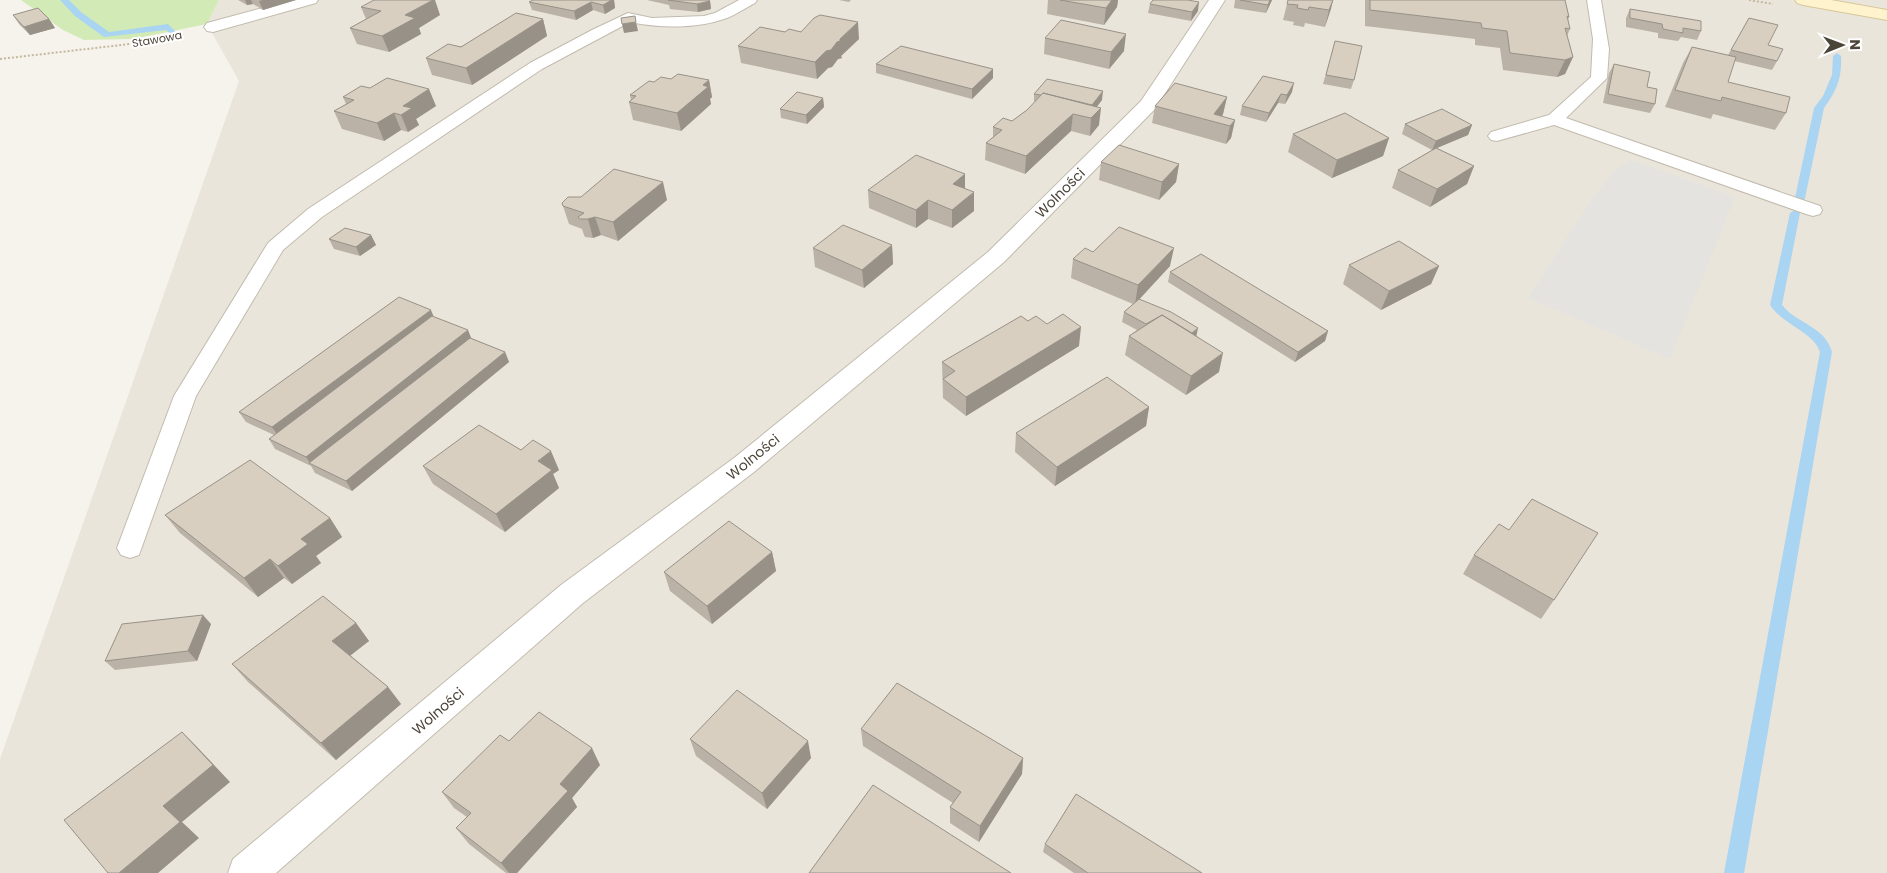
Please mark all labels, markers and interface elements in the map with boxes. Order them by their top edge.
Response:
north arrow [1817,20,1867,70]
street label: Stawowa [131,27,183,51]
text: N [1845,39,1865,50]
street label: Wolności [1031,164,1089,222]
street label: Wolności [722,429,784,485]
street label: Wolności [408,683,468,739]

